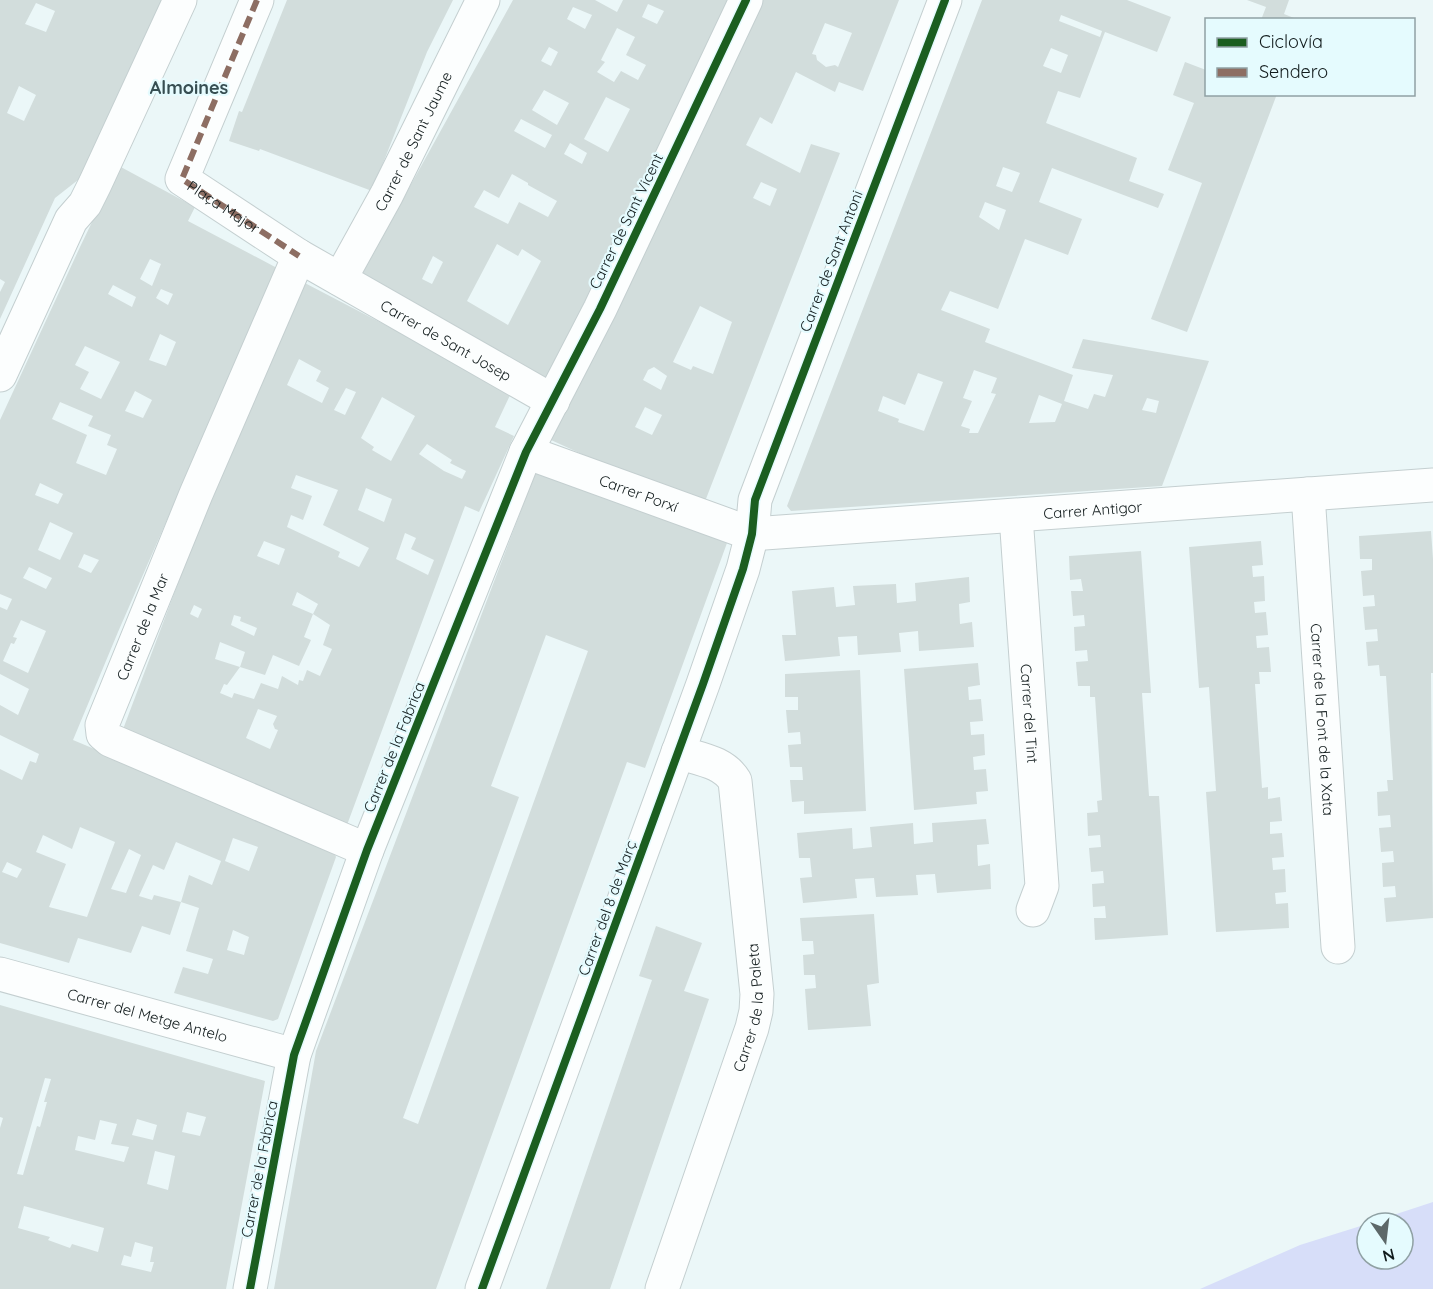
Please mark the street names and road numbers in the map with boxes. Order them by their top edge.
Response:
street label: Carrer de Sant Jaume [370,68,456,214]
street label: Carrer de Sant Vicent [585,150,667,292]
street label: Plaça Major [184,176,264,237]
street label: Carrer de Sant Antoni [795,188,867,334]
street label: Carrer de Sant Josep [377,295,515,385]
street label: Carrer Porxí [597,470,682,516]
street label: Carrer Antigor [1043,496,1143,523]
street label: Carrer de la Mar [112,570,172,683]
street label: Carrer de la Font de la Xata [1307,623,1339,816]
street label: Carrer del Tint [1017,663,1043,764]
street label: Carrer de la Fabrica [359,679,429,815]
street label: Carrer del 8 de Març [574,838,640,978]
street label: Carrer de la Paleta [728,942,767,1074]
street label: Carrer del Metge Antelo [65,984,230,1046]
street label: Carrer de la Fàbrica [236,1099,282,1239]

